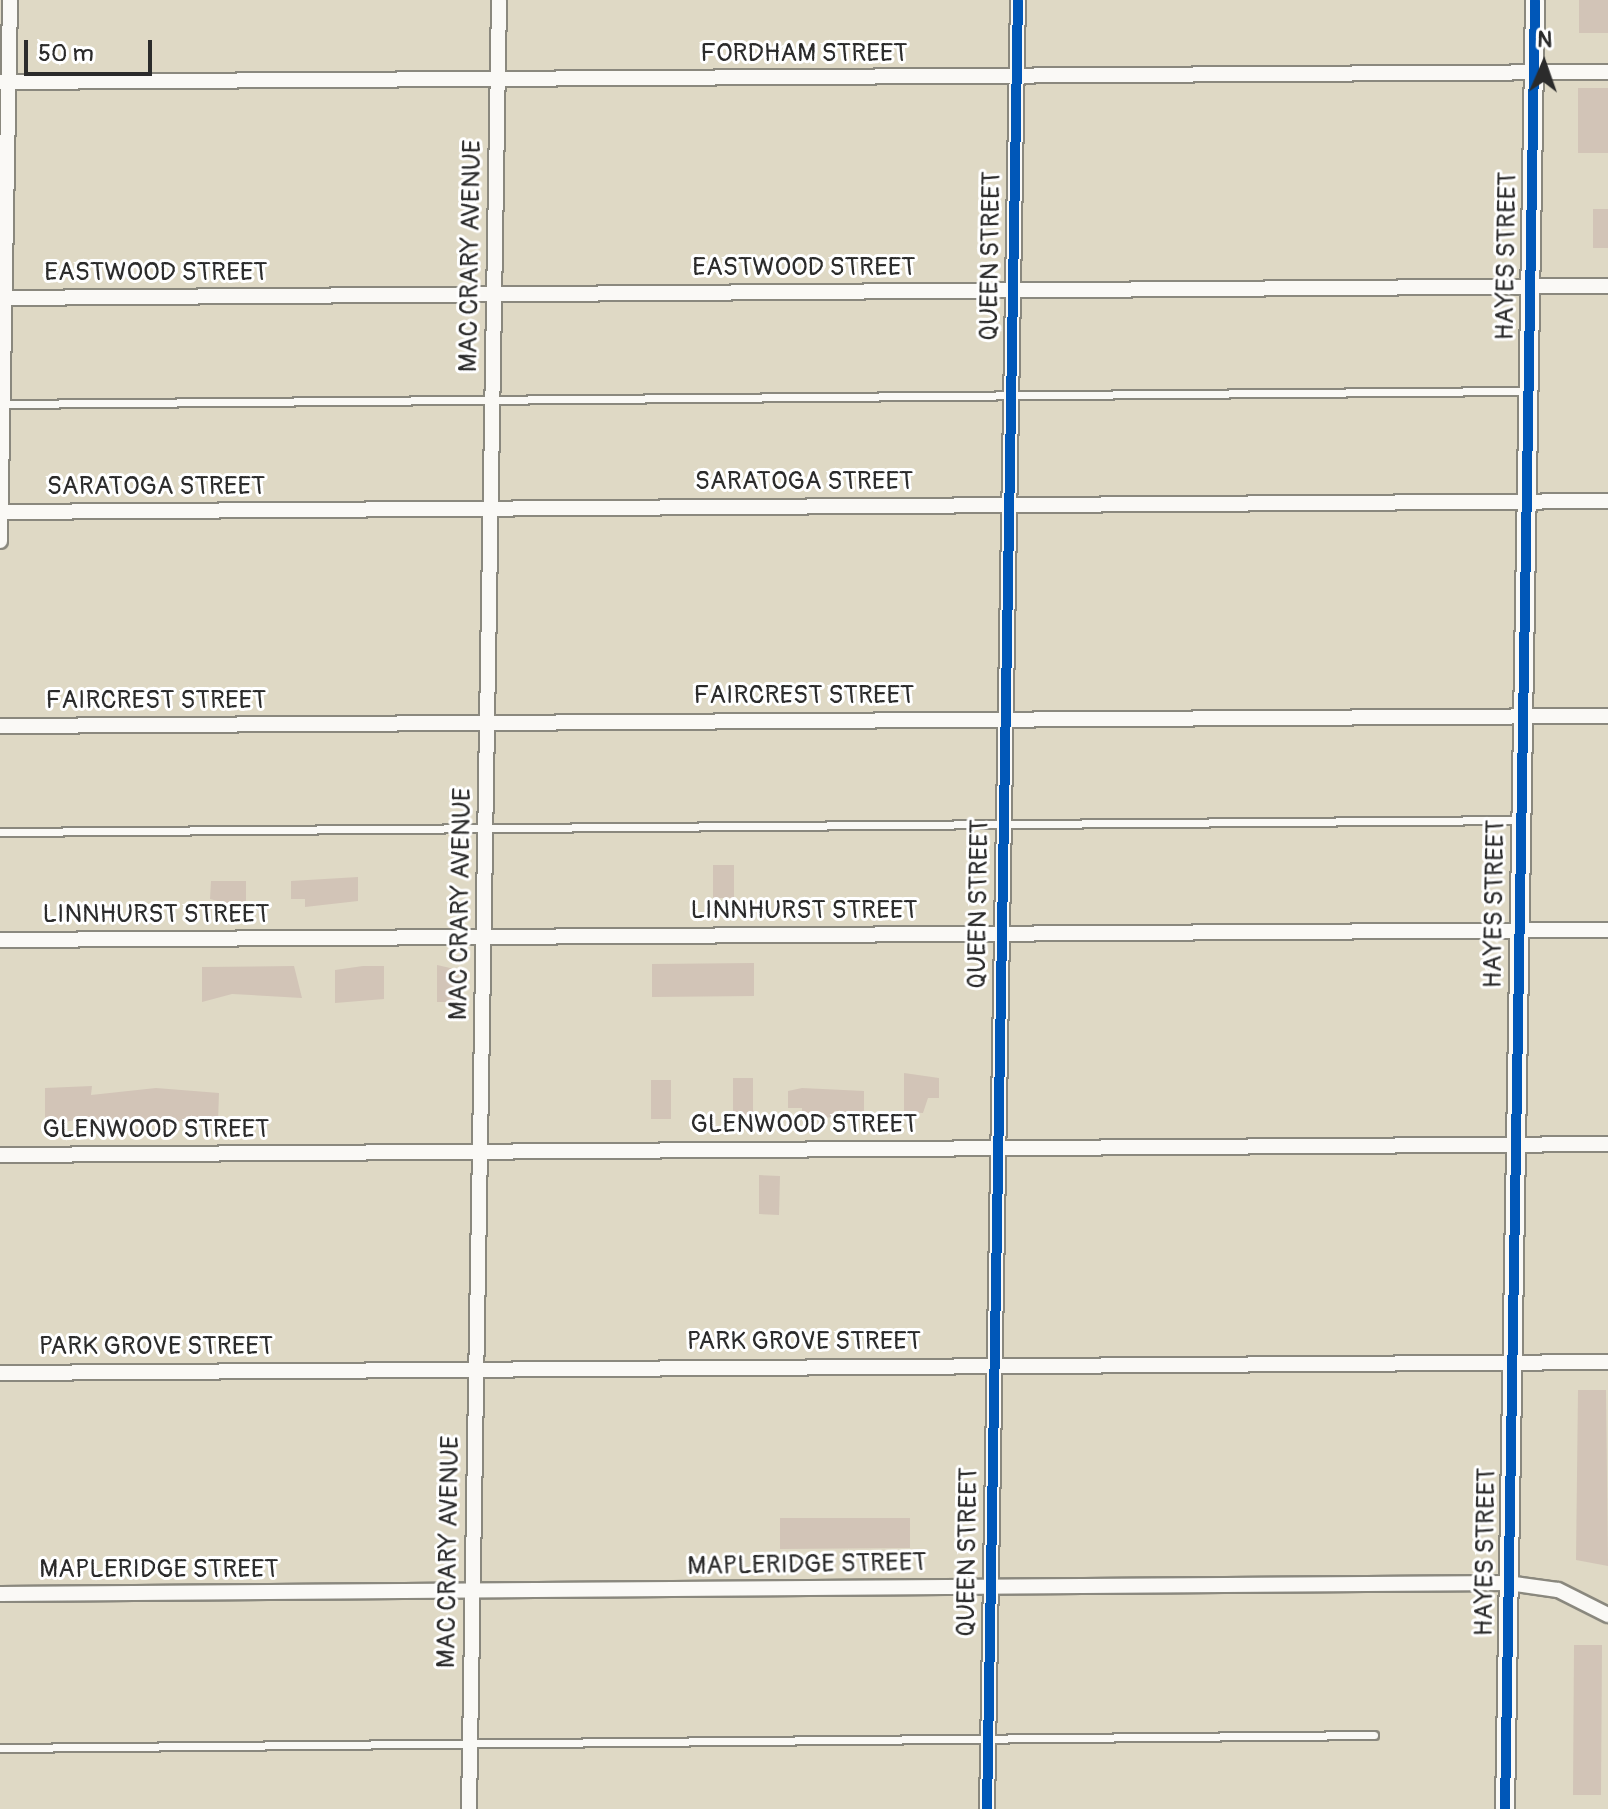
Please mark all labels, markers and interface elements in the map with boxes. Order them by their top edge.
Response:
scale bar [28,24,156,74]
north arrow [1504,24,1584,104]
text: N [1537,26,1553,54]
street label: FORDHAM STREET [700,38,908,70]
text: 50 m [38,39,94,68]
street label: MAC CRARY AVENUE [453,140,489,372]
street label: QUEEN STREET [974,171,1008,341]
street label: HAYES STREET [1490,171,1524,341]
street label: EASTWOOD STREET [692,252,916,284]
street label: EASTWOOD STREET [44,257,268,289]
street label: SARATOGA STREET [695,466,913,498]
street label: SARATOGA STREET [47,471,265,503]
street label: FAIRCREST STREET [694,680,914,712]
street label: FAIRCREST STREET [46,685,266,717]
street label: MAC CRARY AVENUE [443,788,479,1020]
street label: QUEEN STREET [962,819,996,989]
street label: HAYES STREET [1478,819,1512,989]
street label: LINNHURST STREET [690,895,918,927]
street label: LINNHURST STREET [42,899,270,931]
street label: GLENWOOD STREET [691,1109,917,1141]
street label: GLENWOOD STREET [43,1114,269,1146]
street label: PARK GROVE STREET [687,1326,921,1358]
street label: PARK GROVE STREET [39,1331,273,1363]
street label: MAC CRARY AVENUE [431,1436,467,1668]
street label: QUEEN STREET [951,1467,985,1637]
street label: HAYES STREET [1469,1467,1503,1637]
street label: MAPLERIDGE STREET [687,1547,927,1583]
street label: MAPLERIDGE STREET [39,1554,279,1586]

